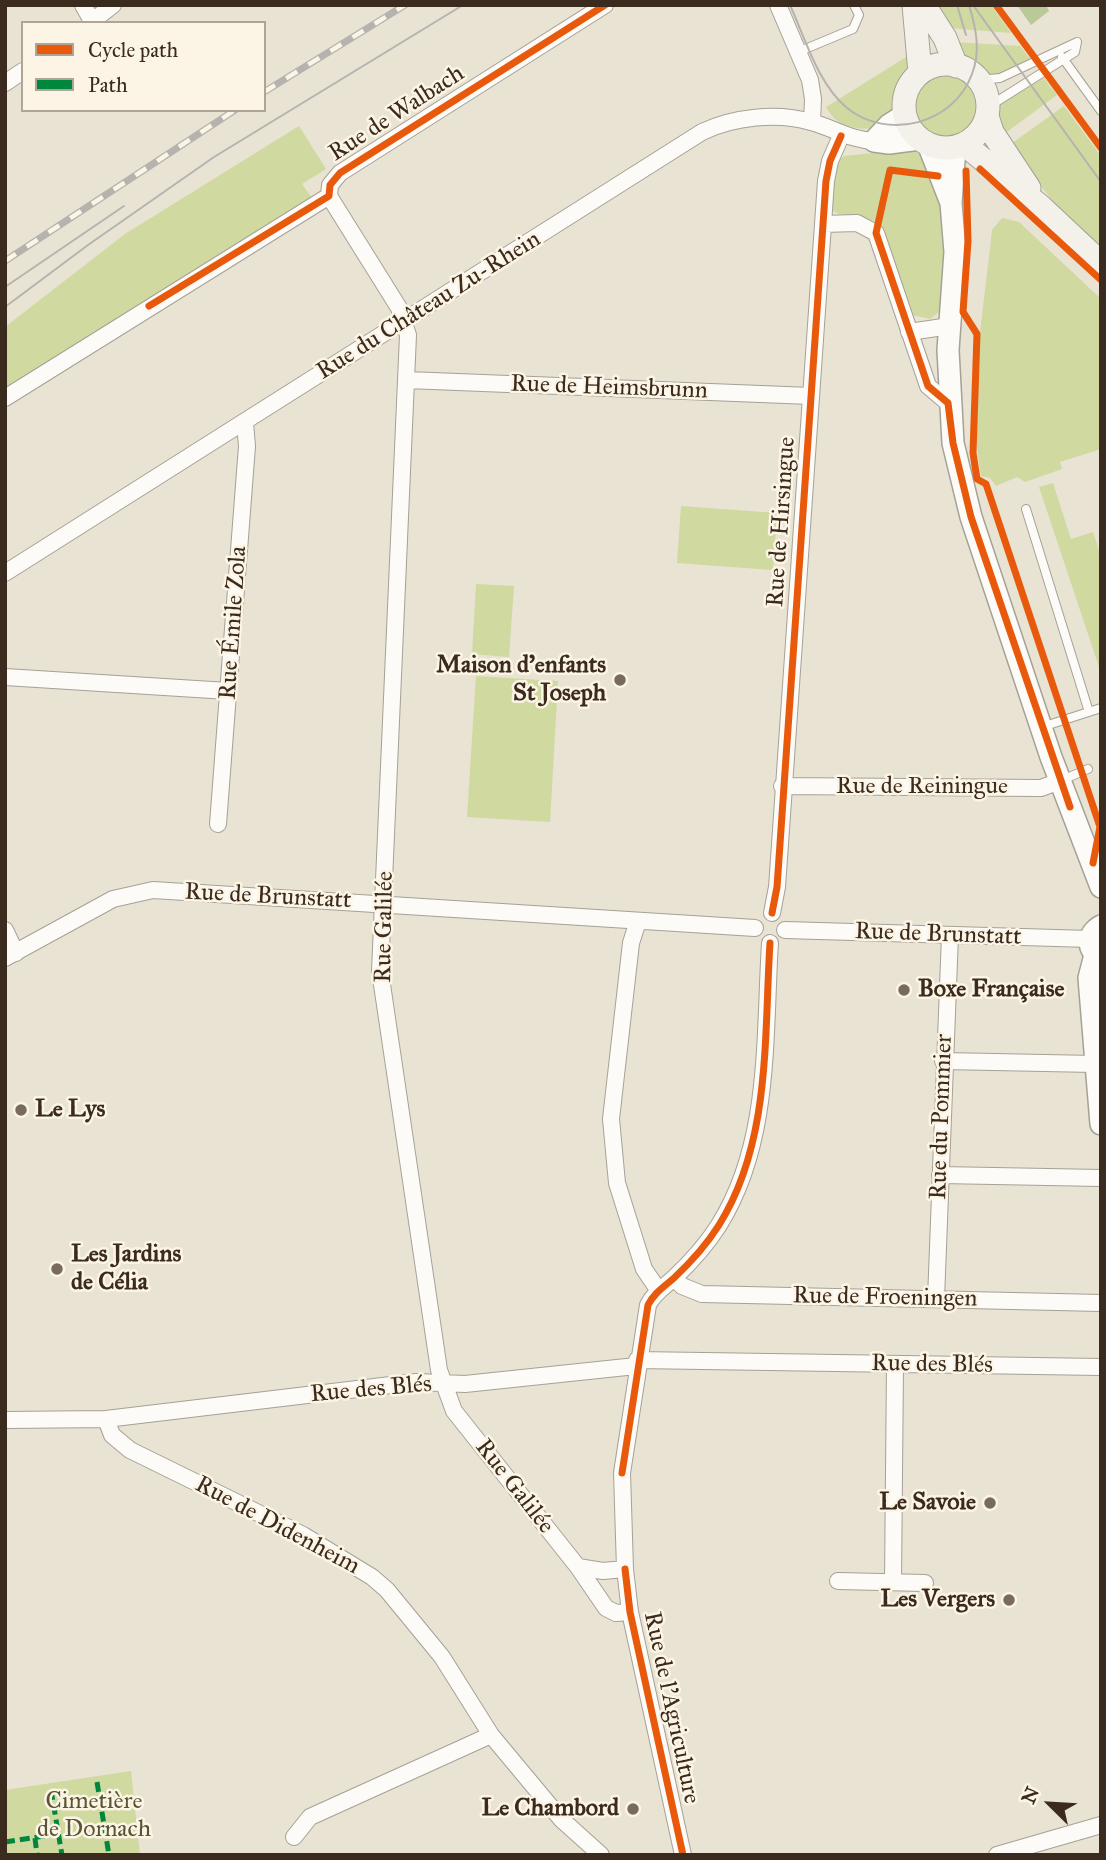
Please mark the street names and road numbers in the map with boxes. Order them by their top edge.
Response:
street label: Rue de Walbach [324,60,470,168]
street label: Rue du Château Zu-Rhein [312,225,546,387]
street label: Rue de Heimsbrunn [510,370,708,406]
street label: Rue de Hirsingue [762,436,802,608]
street label: Rue Émile Zola [214,545,254,701]
street label: Rue de Reiningue [836,773,1008,801]
street label: Rue Galilée [370,871,400,983]
street label: Rue de Brunstatt [184,878,352,916]
street label: Rue de Brunstatt [854,918,1022,952]
street label: Rue du Pommier [925,1034,959,1200]
street label: Rue de Froeningen [792,1282,978,1314]
street label: Rue des Blés [871,1350,993,1380]
street label: Rue des Blés [309,1370,433,1410]
street label: Rue Galilée [468,1434,560,1540]
street label: Rue de Didenheim [190,1470,364,1582]
street label: Rue de l'Agriculture [637,1609,705,1807]

